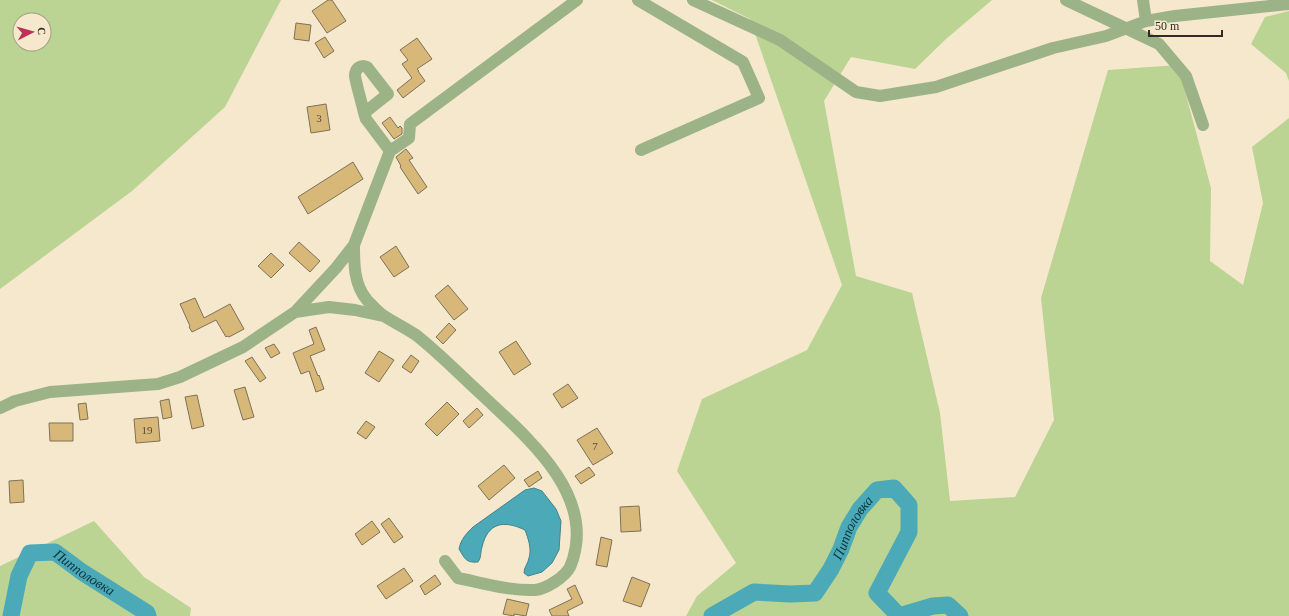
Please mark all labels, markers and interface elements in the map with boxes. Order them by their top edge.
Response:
north arrow [12,12,52,52]
scale bar [1149,12,1222,38]
text: 50 m [1155,19,1180,33]
text: С [36,26,48,36]
house number: 3 [316,112,322,124]
house number: 19 [142,424,153,436]
house number: 7 [592,440,598,452]
water label: Пипполовка [829,493,876,563]
water label: Пипполовка [50,546,118,598]

